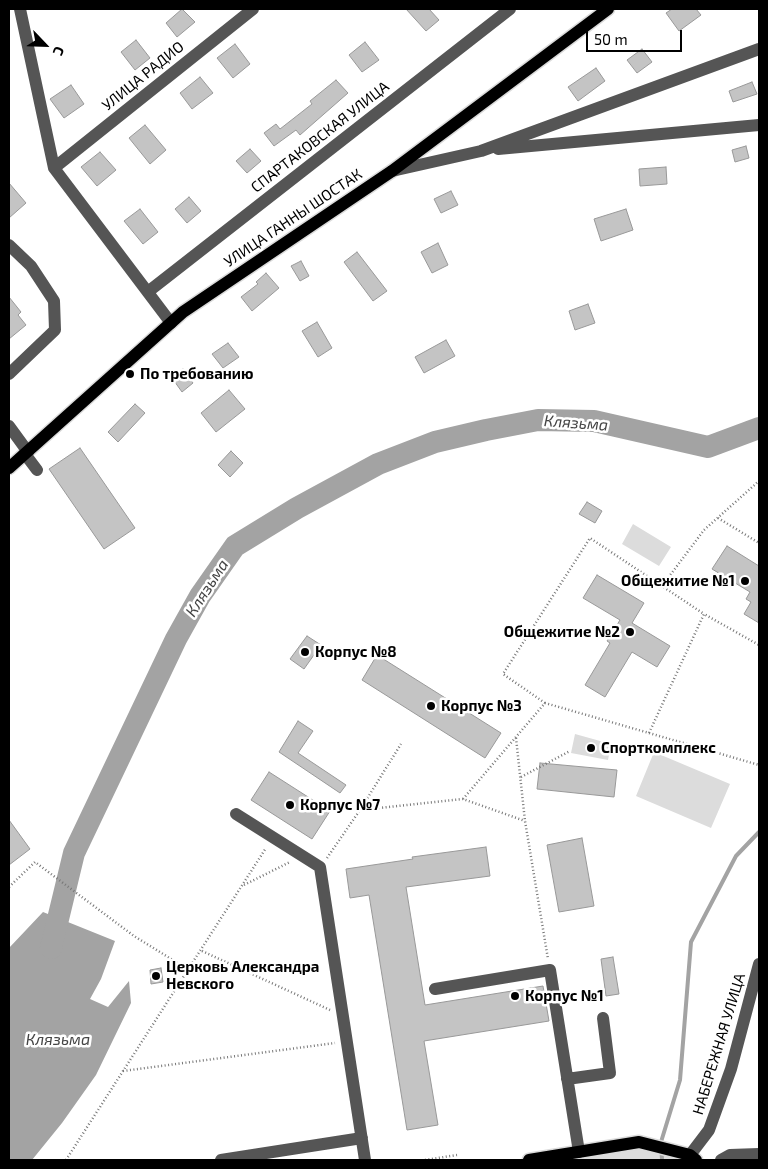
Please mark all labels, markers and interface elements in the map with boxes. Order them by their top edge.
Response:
north arrow [20,20,70,70]
scale bar [588,20,684,52]
text: 50 m [594,30,628,48]
street label: УЛИЦА РАДИО [99,38,187,114]
text: С [50,44,69,59]
street label: СПАРТАКОВСКАЯ УЛИЦА [247,78,393,196]
street label: УЛИЦА ГАННЫ ШОСТАК [221,165,365,271]
place label: По требованию [140,365,253,383]
marker: По требованию [124,368,136,380]
water label: Клязьма [543,411,609,435]
water label: Клязьма [181,556,233,620]
place label: Общежитие №1 [621,572,735,590]
marker: Общежитие №1 [739,575,751,587]
place label: Общежитие №2 [504,623,620,641]
marker: Общежитие №2 [624,626,636,638]
place label: Корпус №8 [315,643,397,661]
marker: Корпус №8 [299,646,311,658]
place label: Корпус №3 [441,697,522,715]
marker: Корпус №3 [425,700,437,712]
place label: Спорткомплекс [601,739,716,757]
marker: Спорткомплекс [585,742,597,754]
place label: Корпус №7 [300,796,380,814]
marker: Корпус №7 [284,799,296,811]
place label: Церковь Александра Невского [166,958,319,993]
marker: Церковь Александра Невского [150,970,162,982]
street label: НАБЕРЕЖНАЯ УЛИЦА [689,971,749,1117]
place label: Корпус №1 [525,987,604,1005]
marker: Корпус №1 [509,990,521,1002]
water label: Клязьма [26,1030,90,1050]

